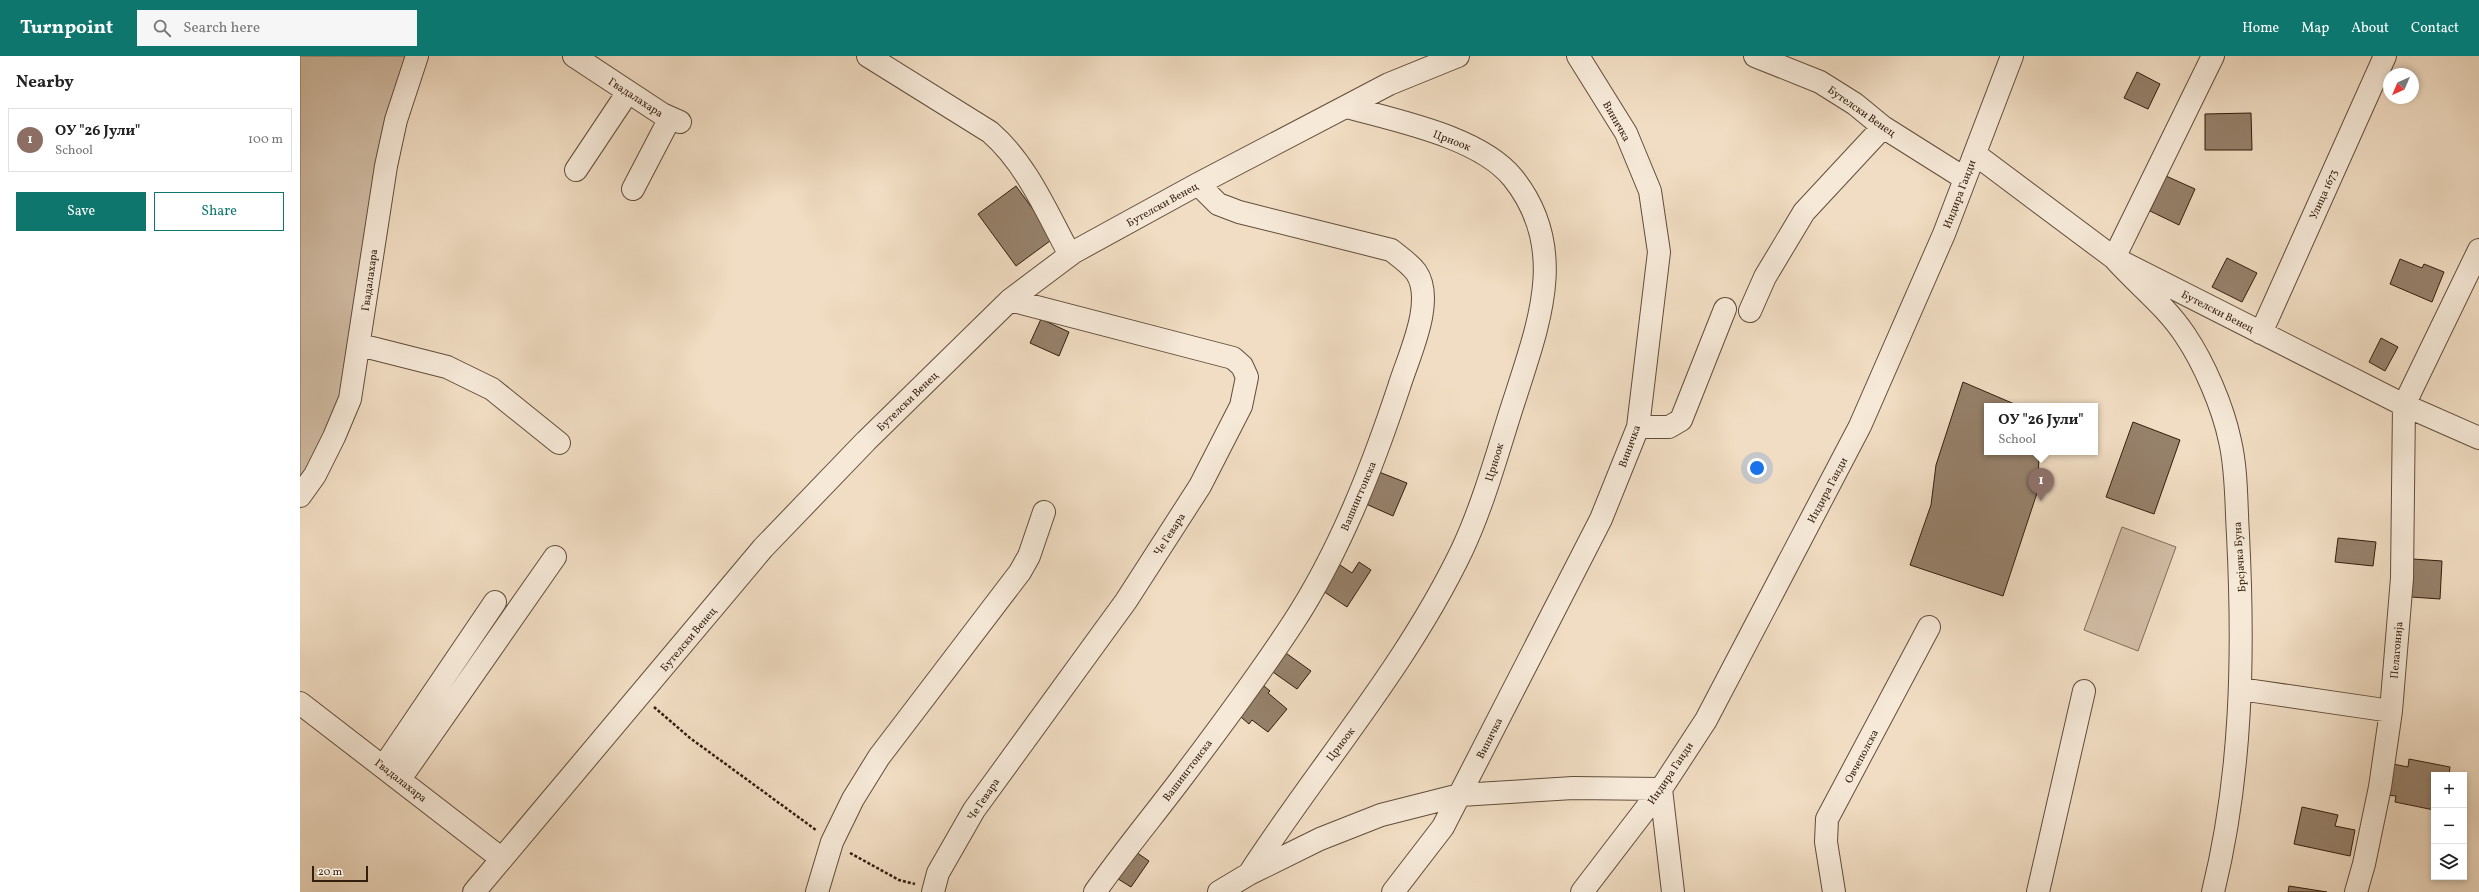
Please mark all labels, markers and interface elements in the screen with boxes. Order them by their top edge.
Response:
search box [137,10,417,46]
text: Turnpoint [20,15,113,41]
icon: search [151,17,173,39]
text: Search here [183,18,260,39]
text: Home [2242,19,2279,38]
text: Map [2301,19,2329,38]
text: About [2351,19,2389,38]
text: Contact [2411,19,2459,38]
north arrow [2383,68,2419,104]
text: Nearby [16,71,74,94]
street label: Гвадалахара [605,75,666,122]
street label: Бутелски Венец [1824,83,1898,141]
street label: Виничка [1598,99,1634,145]
text: ОУ "26 Јули" [55,121,141,142]
street label: Црноок [1430,127,1473,155]
text: 1 [27,131,33,149]
text: 100 m [248,131,283,149]
text: School [55,142,93,160]
street label: Индира Ганди [1940,158,1980,231]
street label: Улица 1673 [2307,167,2342,222]
street label: Бутелски Венец [1124,179,1201,231]
button: Save [16,192,146,231]
button: Share [154,192,284,231]
street label: Гвадалахара [359,248,382,312]
street label: Бутелски Венец [2178,287,2257,337]
street label: Бутелски Венец [874,369,942,435]
popup [1984,403,2098,455]
text: ОУ "26 Јули" [1998,410,2084,431]
street label: Виничка [1616,423,1645,470]
text: School [1998,431,2036,449]
street label: Црноок [1483,441,1508,483]
street label: Индира Ганди [1805,455,1852,526]
your location [1747,458,1767,478]
street label: Вашингтонска [1338,459,1381,534]
pin: 1 [2028,468,2054,501]
street label: Че Гевара [1151,510,1190,559]
street label: Брсјачка Буна [2231,521,2250,593]
street label: Бутелски Венец [658,604,721,675]
street label: Пелагонија [2388,620,2408,679]
street label: Виничка [1474,715,1507,762]
street label: Црноок [1323,725,1359,765]
street label: Овчеполска [1842,727,1883,786]
street label: Вашингтонска [1160,736,1217,805]
street label: Индира Ганди [1645,739,1698,808]
street label: Гвадалахара [371,756,430,807]
map controls [2431,772,2467,880]
button: + [2431,772,2467,808]
street label: Че Гевара [965,775,1004,824]
button: − [2431,808,2467,844]
button: layers [2431,844,2467,880]
scale bar [312,864,368,883]
text: 20 m [318,865,342,880]

